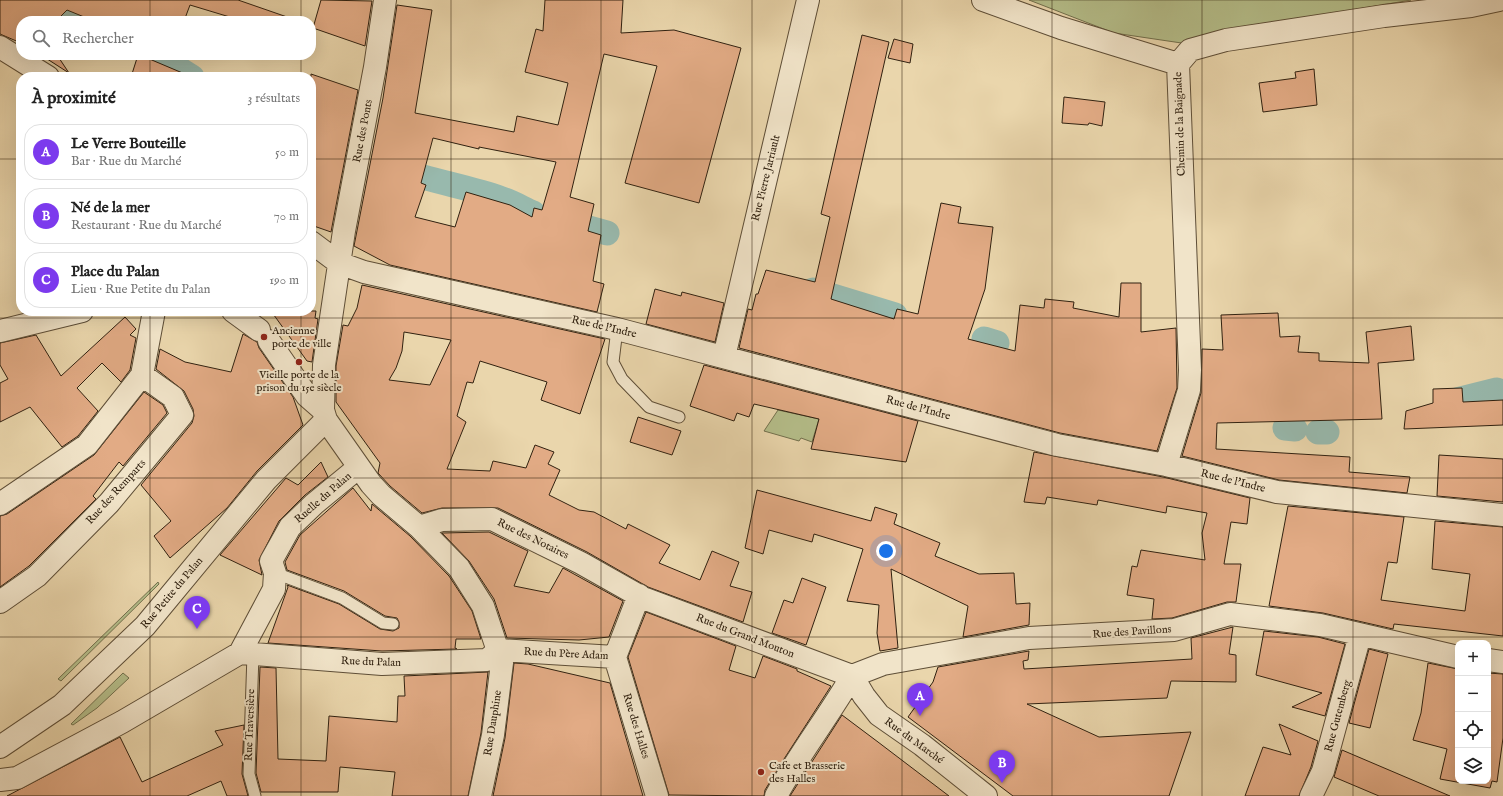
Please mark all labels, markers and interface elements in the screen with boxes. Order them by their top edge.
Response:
search box [16,16,316,60]
icon: search [30,27,52,49]
text: Rechercher [62,29,134,48]
street label: Chemin de la Baignade [1171,72,1189,176]
text: À proximité [32,88,116,109]
text: 3 résultats [248,90,300,107]
street label: Rue des Ponts [350,98,376,164]
street label: Rue Pierre Jarriault [748,133,784,223]
text: Le Verre Bouteille [71,134,186,153]
text: A [42,144,50,161]
text: 50 m [275,144,299,161]
text: Bar · Rue du Marché [71,153,181,170]
text: Né de la mer [71,198,150,217]
text: B [42,208,50,225]
text: 70 m [274,208,299,225]
text: Restaurant · Rue du Marché [71,217,221,234]
text: Place du Palan [71,262,160,281]
text: C [41,272,51,289]
text: 190 m [269,272,299,289]
text: Lieu · Rue Petite du Palan [71,281,210,298]
street label: Rue de l'Indre [570,313,638,341]
place label: Ancienne porte de ville [271,324,331,351]
marker: Ancienne porte de ville [259,332,269,342]
marker: Vieille porte de la prison du 15e siècle [294,357,304,367]
place label: Vieille porte de la prison du 15e siècle [257,368,341,395]
street label: Rue de l'Indre [884,393,952,423]
street label: Rue des Remparts [83,456,149,527]
street label: Rue de l'Indre [1199,466,1267,496]
street label: Ruelle du Palan [292,469,355,527]
street label: Rue des Notaires [495,516,571,562]
your location [876,541,896,561]
street label: Rue Petite du Palan [138,554,206,632]
pin: C [184,596,210,629]
street label: Rue du Grand Mouton [694,611,796,661]
street label: Rue des Pavillons [1092,622,1172,642]
map controls [1455,640,1491,784]
button: + [1455,640,1491,676]
street label: Rue du Père Adam [523,645,609,663]
street label: Rue du Palan [341,654,401,670]
button: − [1455,676,1491,712]
street label: Rue Gutemberg [1322,677,1355,754]
pin: A [907,683,933,716]
street label: Rue Traversière [242,689,258,761]
street label: Rue Dauphine [481,689,505,757]
street label: Rue des Halles [619,692,653,761]
button: locate [1455,712,1491,748]
street label: Rue du Marché [882,715,946,767]
button: layers [1455,748,1491,784]
pin: B [989,750,1015,783]
place label: Cafe et Brasserie des Halles [769,759,845,786]
marker: Cafe et Brasserie des Halles [756,767,766,777]

